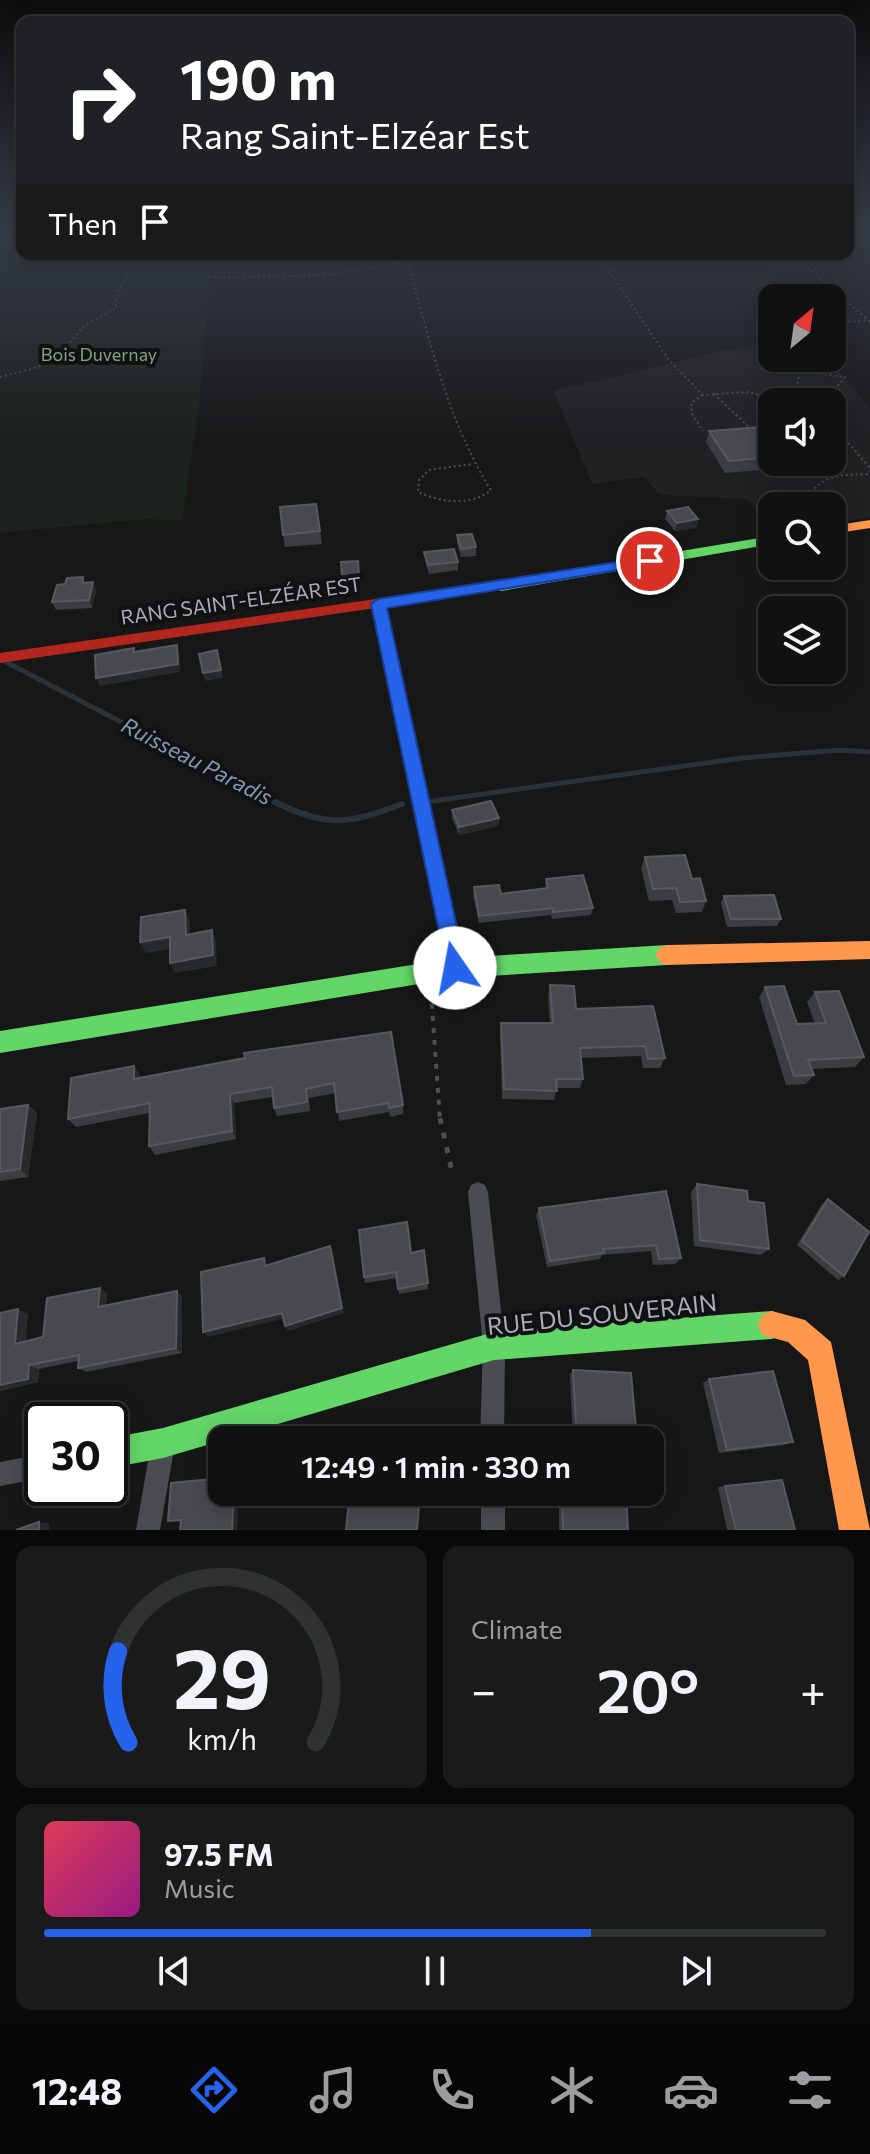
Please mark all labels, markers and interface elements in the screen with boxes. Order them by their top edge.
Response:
text: 190 m [180,43,337,112]
icon: right [48,48,152,152]
text: Rang Saint-Elzéar Est [180,112,529,156]
icon: arrive [133,200,177,244]
text: Then [48,204,117,241]
north arrow [758,284,846,372]
map controls [758,284,846,684]
park label: Bois Duvernay [41,343,157,365]
button: sound [758,388,846,476]
button: search [758,492,846,580]
pin [616,527,684,595]
icon: arrive [628,539,672,583]
street label: RANG SAINT-ELZÉAR EST [119,571,363,629]
button: layers [758,596,846,684]
water label: Ruisseau Paradis [117,711,277,810]
position arrow [413,926,497,1010]
street label: RUE DU SOUVERAIN [485,1287,718,1340]
speed limit sign: 30 [24,1402,128,1506]
text: 12:49 · 1 min · 330 m [301,1447,571,1484]
text: Climate [471,1613,563,1644]
text: 29 [172,1624,271,1726]
text: 20° [597,1652,699,1725]
text: − [471,1662,496,1716]
text: + [800,1662,826,1716]
text: km/h [187,1721,256,1756]
text: 97.5 FM [164,1835,274,1872]
text: Music [164,1872,235,1903]
icon: previous [152,1949,196,1993]
icon: pause [413,1949,457,1993]
icon: next [674,1949,718,1993]
icon: directions [186,2062,242,2118]
icon: music [305,2062,361,2118]
icon: phone [424,2062,480,2118]
icon: climate [544,2062,600,2118]
icon: car [663,2062,719,2118]
icon: filters [782,2062,838,2118]
text: 12:48 [32,2068,122,2112]

